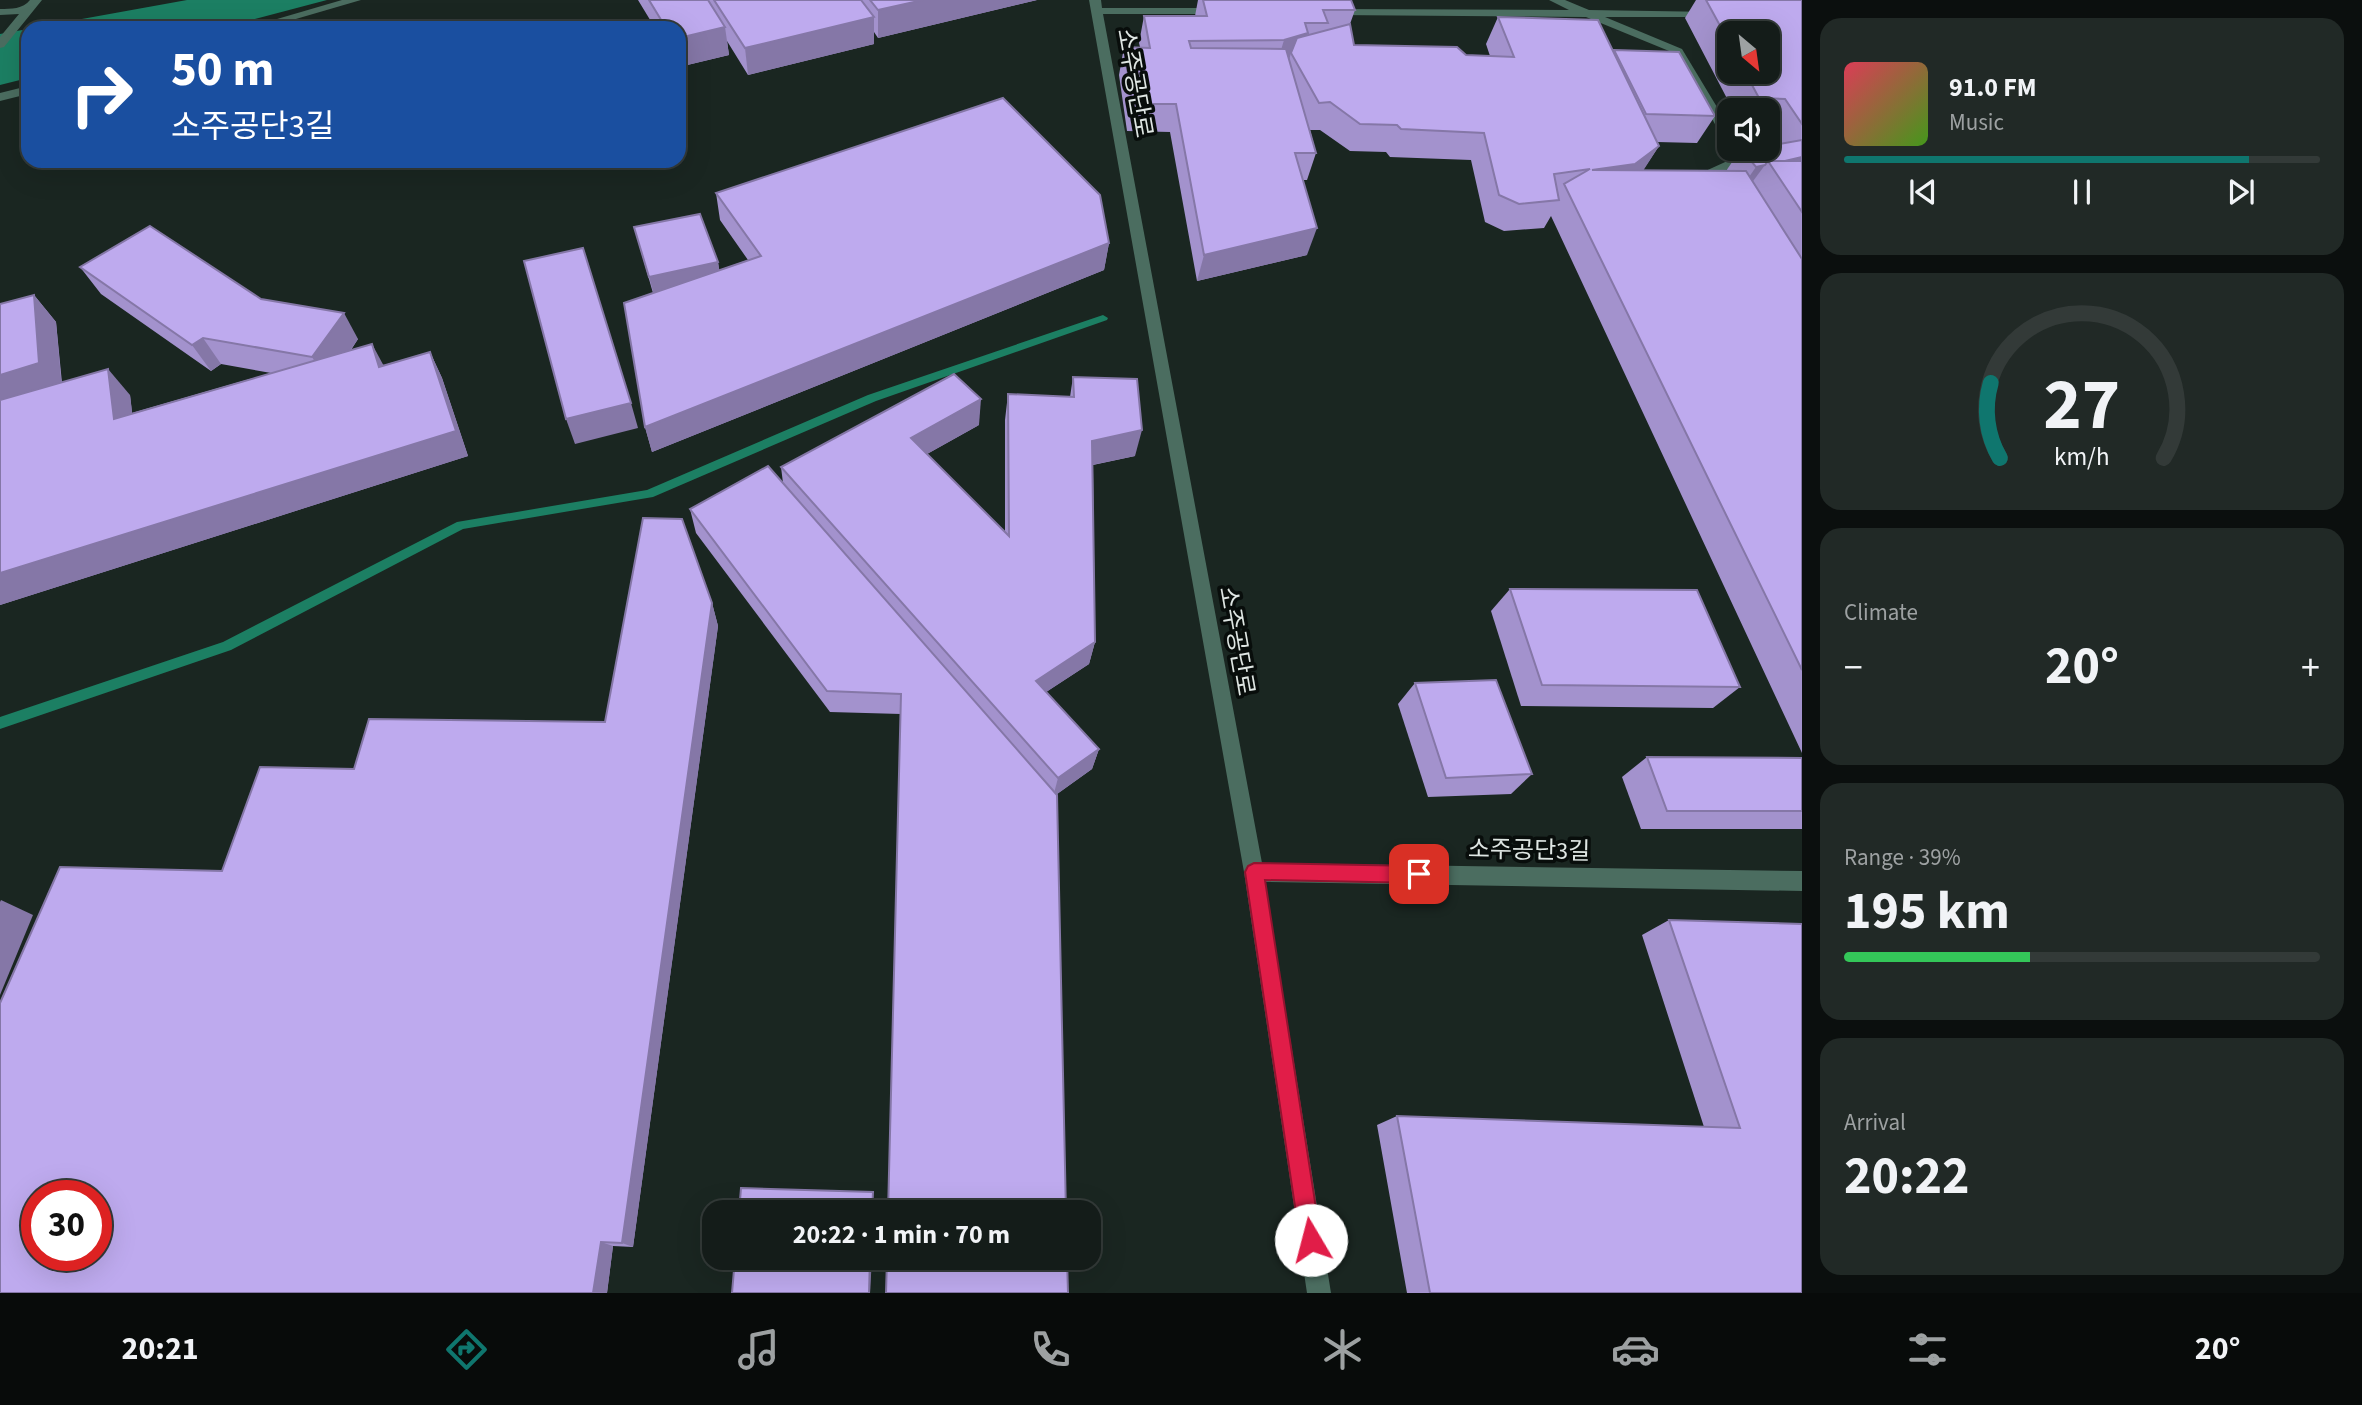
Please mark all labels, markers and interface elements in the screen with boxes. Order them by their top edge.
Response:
north arrow [1717,21,1780,84]
map controls [1717,21,1780,161]
street label: 소주공단로 [1108,26,1161,140]
text: 50 m [171,35,275,105]
icon: right [56,49,147,140]
text: 91.0 FM [1949,69,2037,106]
button: sound [1717,98,1780,161]
text: 소주공단3길 [171,104,334,150]
text: Music [1949,106,2004,139]
icon: previous [1904,173,1942,211]
icon: pause [2063,173,2101,211]
icon: next [2222,173,2260,211]
text: 27 [2044,353,2120,457]
text: km/h [2054,438,2110,474]
street label: 소주공단로 [1210,584,1263,698]
text: Climate [1844,596,1918,629]
text: 20° [2045,630,2119,704]
text: − [1844,641,1863,695]
text: + [2301,641,2320,695]
street label: 소주공단3길 [1468,832,1590,869]
text: Range · 39% [1844,841,1961,874]
pin [1389,844,1449,904]
icon: arrive [1400,855,1438,893]
text: 195 km [1844,875,2010,949]
text: Arrival [1844,1106,1906,1139]
text: 20:22 [1844,1140,1969,1214]
speed limit sign: 30 [21,1180,112,1271]
position arrow [1274,1203,1348,1277]
text: 20:22 · 1 min · 70 m [793,1216,1010,1253]
icon: directions [442,1325,491,1374]
icon: music [734,1325,783,1374]
icon: phone [1026,1325,1075,1374]
icon: climate [1318,1325,1367,1374]
icon: car [1611,1325,1660,1374]
icon: filters [1903,1325,1952,1374]
text: 20:21 [122,1326,199,1372]
text: 20° [2195,1326,2240,1372]

